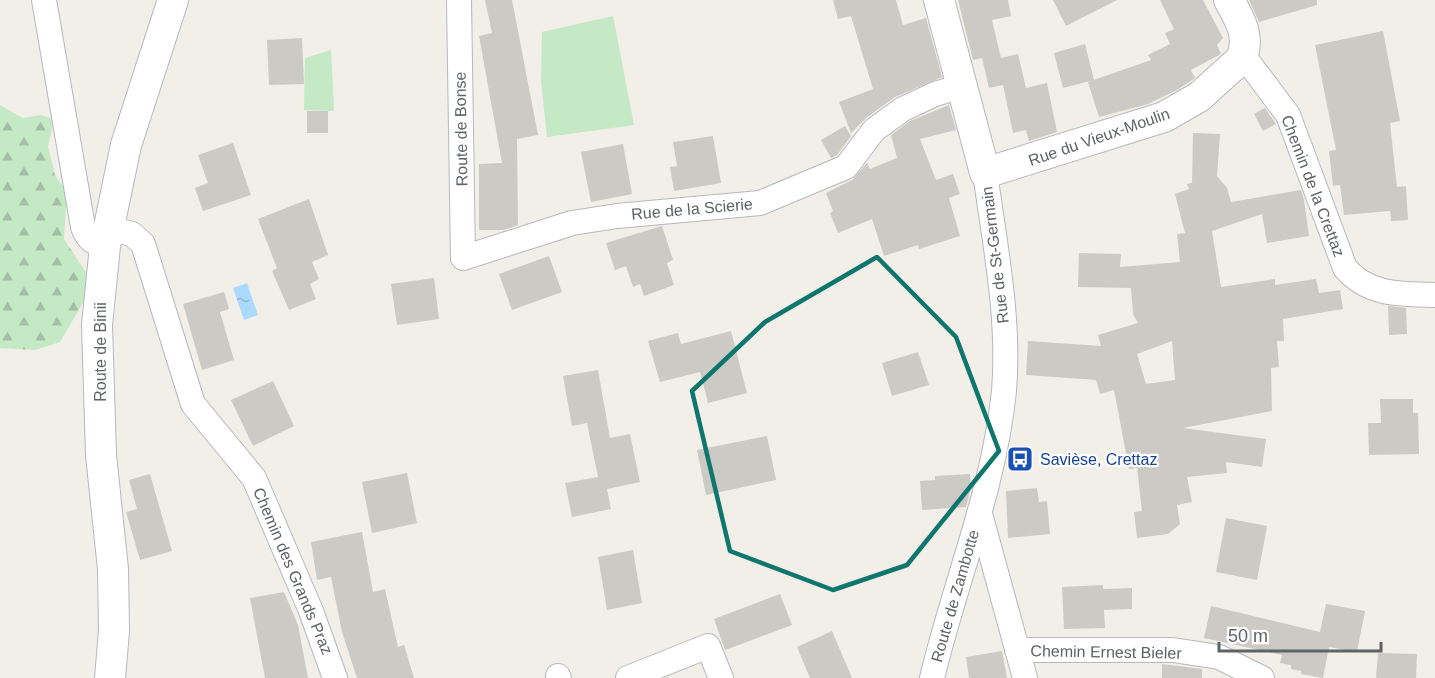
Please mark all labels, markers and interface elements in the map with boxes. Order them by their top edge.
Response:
street label: Route de Bonse [451,71,471,187]
street label: Rue du Vieux-Moulin [1026,105,1172,169]
street label: Chemin de la Crettaz [1278,113,1348,259]
street label: Rue de St-Germain [978,186,1012,324]
street label: Rue de la Scierie [631,195,754,223]
street label: Route de Binii [92,302,109,402]
bus stop icon: Savièse, Crettaz [1005,444,1035,474]
place label: Savièse, Crettaz [1040,451,1157,468]
street label: Chemin des Grands Praz [250,485,336,657]
street label: Route de Zambotte [928,528,982,664]
scale bar [1219,615,1381,653]
text: 50 m [1228,626,1268,646]
street label: Chemin Ernest Bieler [1030,642,1182,662]

